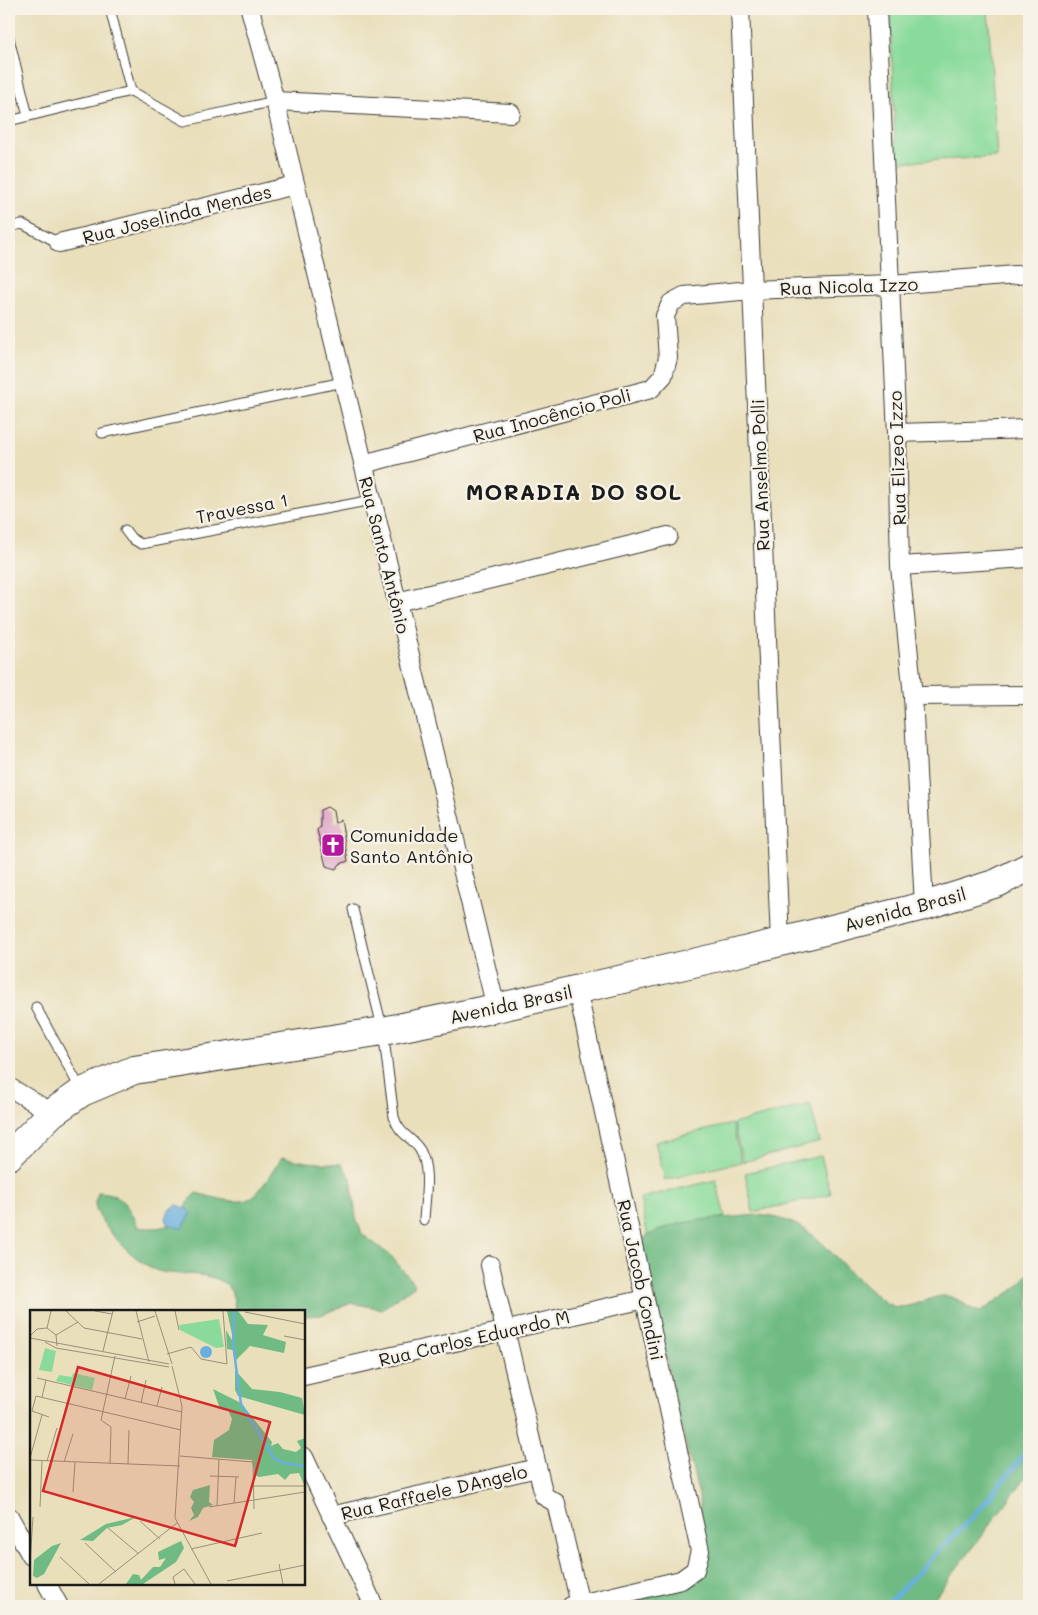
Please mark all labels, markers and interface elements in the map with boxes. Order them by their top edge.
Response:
street label: Rua Joselinda Mendes [80,179,274,249]
street label: Rua Nicola Izzo [779,272,919,300]
street label: Rua Inocêncio Poli [470,382,634,448]
street label: Rua Elizeo Izzo [883,390,911,526]
street label: Rua Anselmo Polli [745,399,775,551]
street label: Rua Santo Antônio [354,474,416,636]
district label: MORADIA DO SOL [466,477,682,506]
street label: Travessa 1 [194,487,290,529]
place label: Comunidade Santo Antônio [350,823,473,868]
church icon: Comunidade Santo Antônio [320,832,346,858]
street label: Avenida Brasil [841,881,969,937]
street label: Avenida Brasil [447,979,575,1029]
street label: Rua Jacob Condini [612,1197,670,1363]
street label: Rua Carlos Eduardo M [376,1304,572,1372]
inset map [30,1310,305,1585]
street label: Rua Raffaele DAngelo [339,1459,530,1525]

